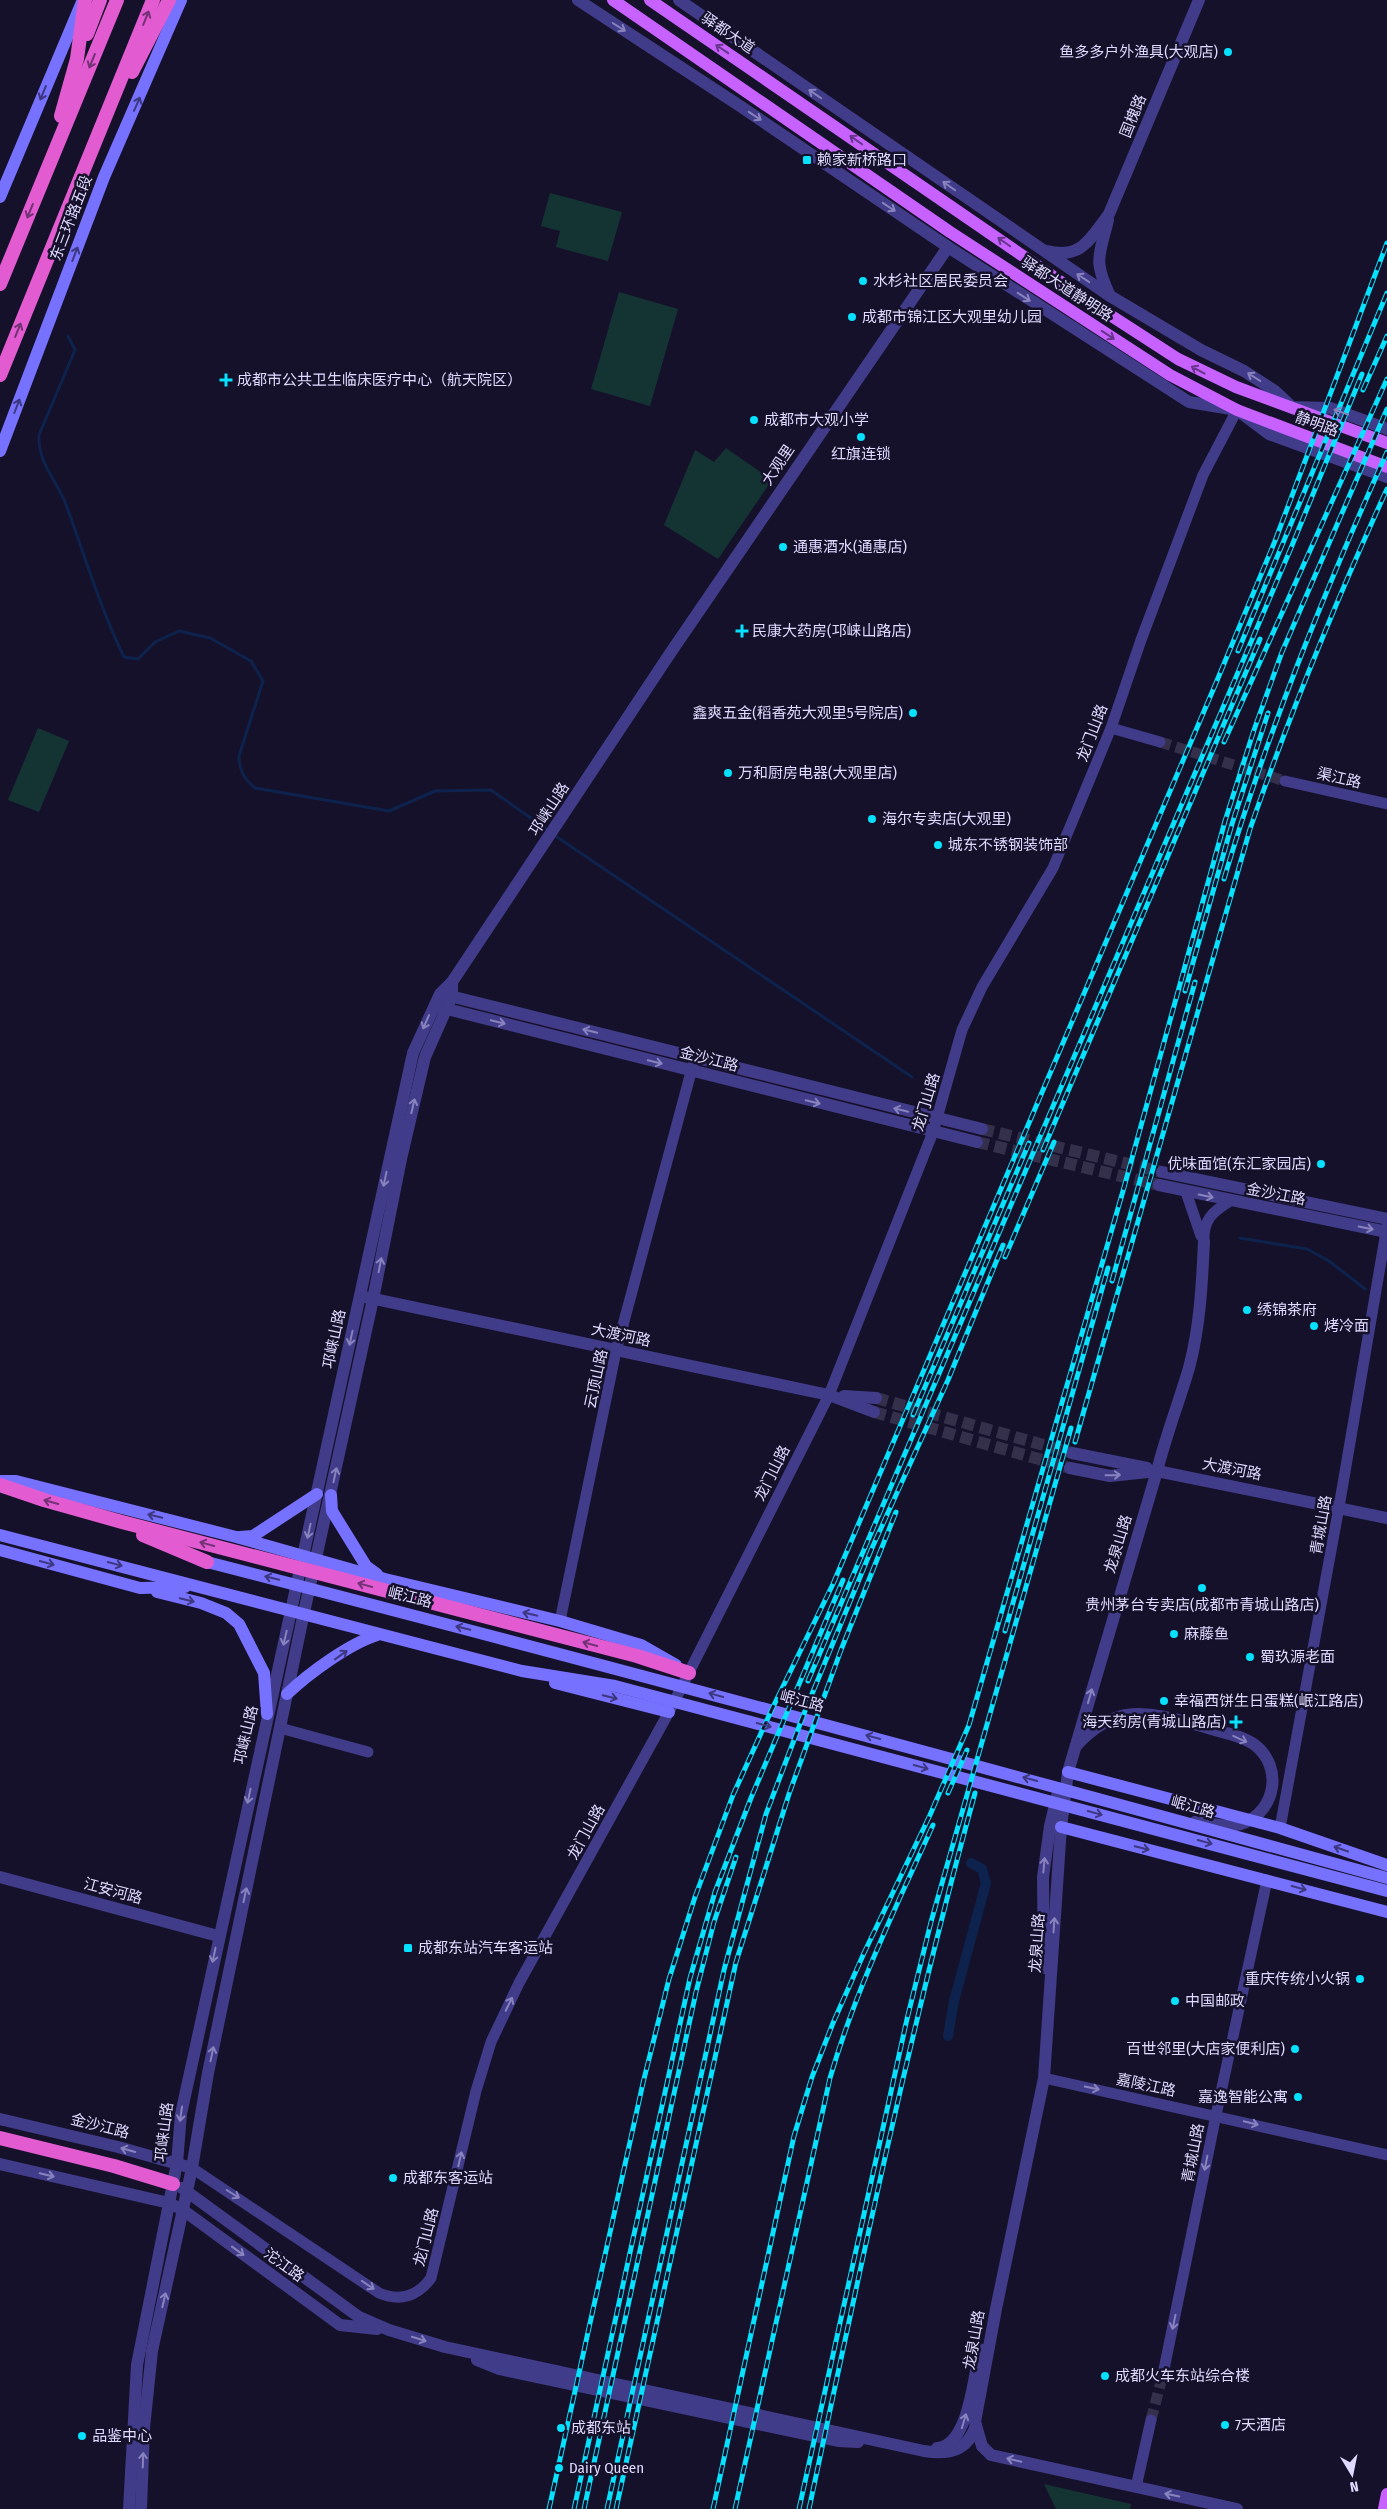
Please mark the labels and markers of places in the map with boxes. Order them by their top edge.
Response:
place label: 鱼多多户外渔具(大观店) [1059,43,1218,61]
marker: 鱼多多户外渔具(大观店) [1222,46,1234,58]
place label: 赖家新桥路口 [817,151,907,169]
marker: 赖家新桥路口 [801,154,813,166]
place label: 水杉社区居民委员会 [873,272,1008,290]
marker: 水杉社区居民委员会 [857,275,869,287]
place label: 成都市锦江区大观里幼儿园 [862,308,1042,326]
marker: 成都市锦江区大观里幼儿园 [846,311,858,323]
place label: 成都市公共卫生临床医疗中心（航天院区） [237,371,522,389]
marker: 成都市公共卫生临床医疗中心（航天院区） [219,373,233,387]
place label: 成都市大观小学 [764,411,869,429]
marker: 成都市大观小学 [748,414,760,426]
marker: 红旗连锁 [855,431,867,443]
place label: 红旗连锁 [831,445,891,463]
place label: 通惠酒水(通惠店) [793,538,907,556]
marker: 通惠酒水(通惠店) [777,541,789,553]
place label: 民康大药房(邛崃山路店) [752,622,911,640]
marker: 民康大药房(邛崃山路店) [736,625,748,637]
place label: 鑫爽五金(稻香苑大观里5号院店) [692,704,903,722]
marker: 鑫爽五金(稻香苑大观里5号院店) [907,707,919,719]
place label: 万和厨房电器(大观里店) [738,764,897,782]
marker: 万和厨房电器(大观里店) [722,767,734,779]
place label: 海尔专卖店(大观里) [882,810,1011,828]
marker: 海尔专卖店(大观里) [866,813,878,825]
place label: 城东不锈钢装饰部 [948,836,1068,854]
marker: 城东不锈钢装饰部 [932,839,944,851]
place label: 优味面馆(东汇家园店) [1167,1155,1311,1173]
marker: 优味面馆(东汇家园店) [1315,1158,1327,1170]
place label: 绣锦茶府 [1257,1301,1317,1319]
marker: 绣锦茶府 [1241,1304,1253,1316]
place label: 烤冷面 [1324,1317,1369,1335]
marker: 烤冷面 [1308,1320,1320,1332]
marker: 贵州茅台专卖店(成都市青城山路店) [1196,1582,1208,1594]
place label: 贵州茅台专卖店(成都市青城山路店) [1085,1596,1319,1614]
place label: 麻藤鱼 [1184,1625,1229,1643]
marker: 麻藤鱼 [1168,1628,1180,1640]
place label: 蜀玖源老面 [1260,1648,1335,1666]
marker: 蜀玖源老面 [1244,1651,1256,1663]
place label: 幸福西饼生日蛋糕(岷江路店) [1174,1692,1363,1710]
marker: 幸福西饼生日蛋糕(岷江路店) [1158,1695,1170,1707]
place label: 海天药房(青城山路店) [1082,1713,1226,1731]
marker: 海天药房(青城山路店) [1230,1716,1242,1728]
place label: 成都东站汽车客运站 [418,1939,553,1957]
marker: 成都东站汽车客运站 [402,1942,414,1954]
place label: 重庆传统小火锅 [1245,1970,1350,1988]
marker: 重庆传统小火锅 [1354,1973,1366,1985]
place label: 中国邮政 [1185,1992,1245,2010]
marker: 中国邮政 [1169,1995,1181,2007]
place label: 百世邻里(大店家便利店) [1126,2040,1285,2058]
marker: 百世邻里(大店家便利店) [1289,2043,1301,2055]
place label: 嘉逸智能公寓 [1198,2088,1288,2106]
marker: 嘉逸智能公寓 [1292,2091,1304,2103]
place label: 成都东客运站 [403,2169,493,2187]
marker: 成都东客运站 [387,2172,399,2184]
place label: 成都火车东站综合楼 [1115,2367,1250,2385]
marker: 成都火车东站综合楼 [1099,2370,1111,2382]
place label: 7天酒店 [1235,2416,1286,2434]
place label: 成都东站 [571,2419,631,2437]
marker: 7天酒店 [1219,2419,1231,2431]
marker: 成都东站 [555,2422,567,2434]
place label: 品鉴中心 [92,2427,152,2445]
marker: 品鉴中心 [76,2430,88,2442]
place label: Dairy Queen [569,2459,644,2477]
marker: Dairy Queen [553,2462,565,2474]

